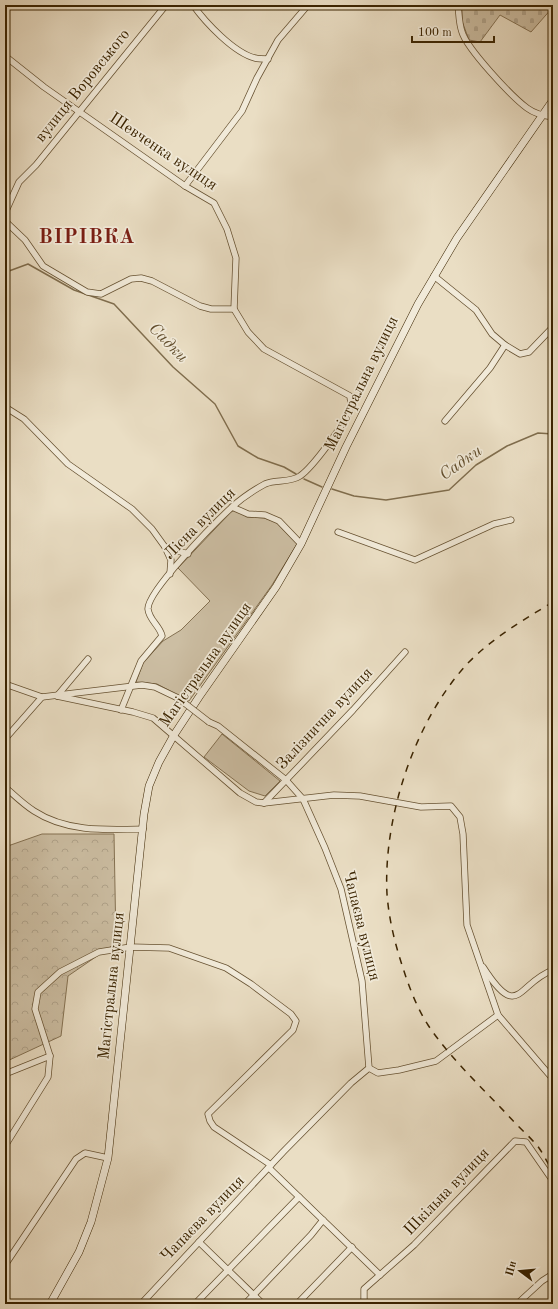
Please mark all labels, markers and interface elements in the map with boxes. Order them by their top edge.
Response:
scale bar [412,18,494,44]
street label: вулиця Воровського [33,27,133,145]
text: 100 m [418,27,452,39]
street label: Шевченка вулиця [106,110,220,194]
district label: ВІРІВКА [39,228,135,248]
street label: Магістральна вулиця [322,314,402,454]
water label: Садки [145,320,191,366]
water label: Садки [436,442,486,484]
street label: Лісна вулиця [161,485,239,563]
street label: Магістральна вулиця [157,600,255,730]
street label: Залізнична вулиця [274,665,376,773]
street label: Чапаєва вулиця [340,869,382,983]
street label: Магістральна вулиця [96,911,128,1061]
street label: Шкільна вулиця [401,1145,493,1239]
street label: Чапаєва вулиця [158,1173,248,1265]
north arrow [500,1251,540,1291]
text: Пн [504,1260,519,1277]

